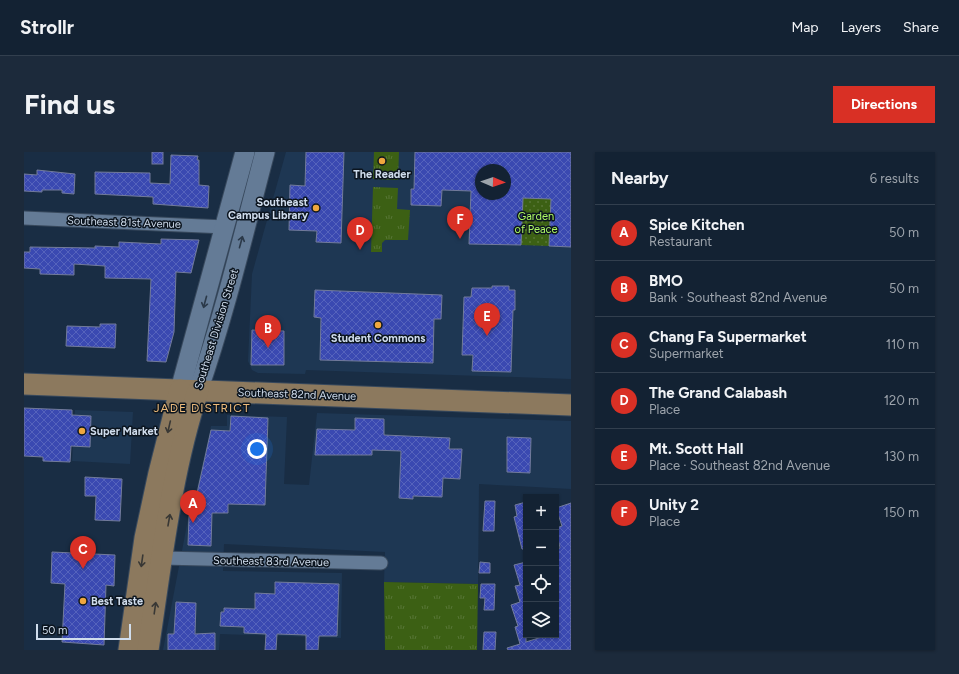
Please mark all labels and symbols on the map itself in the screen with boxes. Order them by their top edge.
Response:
marker: The Reader [377,156,387,166]
north arrow [475,164,511,200]
place label: The Reader [353,168,411,181]
place label: Southeast Campus Library [228,196,309,222]
marker: Southeast Campus Library [311,203,321,213]
pin: F [447,206,473,239]
park label: Garden of Peace [515,210,558,236]
street label: Southeast 81st Avenue [67,214,181,231]
pin: D [347,217,373,250]
one-way arrow [238,236,245,249]
street label: Southeast Division Street [192,267,241,391]
one-way arrow [201,295,208,308]
pin: E [474,303,500,336]
pin: B [255,315,281,348]
marker: Student Commons [373,320,383,330]
place label: Student Commons [331,332,425,345]
street label: Southeast 82nd Avenue [237,386,356,403]
district label: JADE DISTRICT [153,401,251,415]
one-way arrow [165,421,173,434]
place label: Super Market [90,425,159,438]
marker: Super Market [77,426,87,436]
your location [247,439,267,459]
pin: A [180,490,206,523]
one-way arrow [165,514,173,527]
pin: C [70,536,96,569]
one-way arrow [138,554,146,567]
street label: Southeast 83rd Avenue [213,554,329,569]
place label: Best Taste [91,595,143,608]
marker: Best Taste [78,596,88,606]
one-way arrow [151,602,159,615]
scale bar [36,622,131,641]

